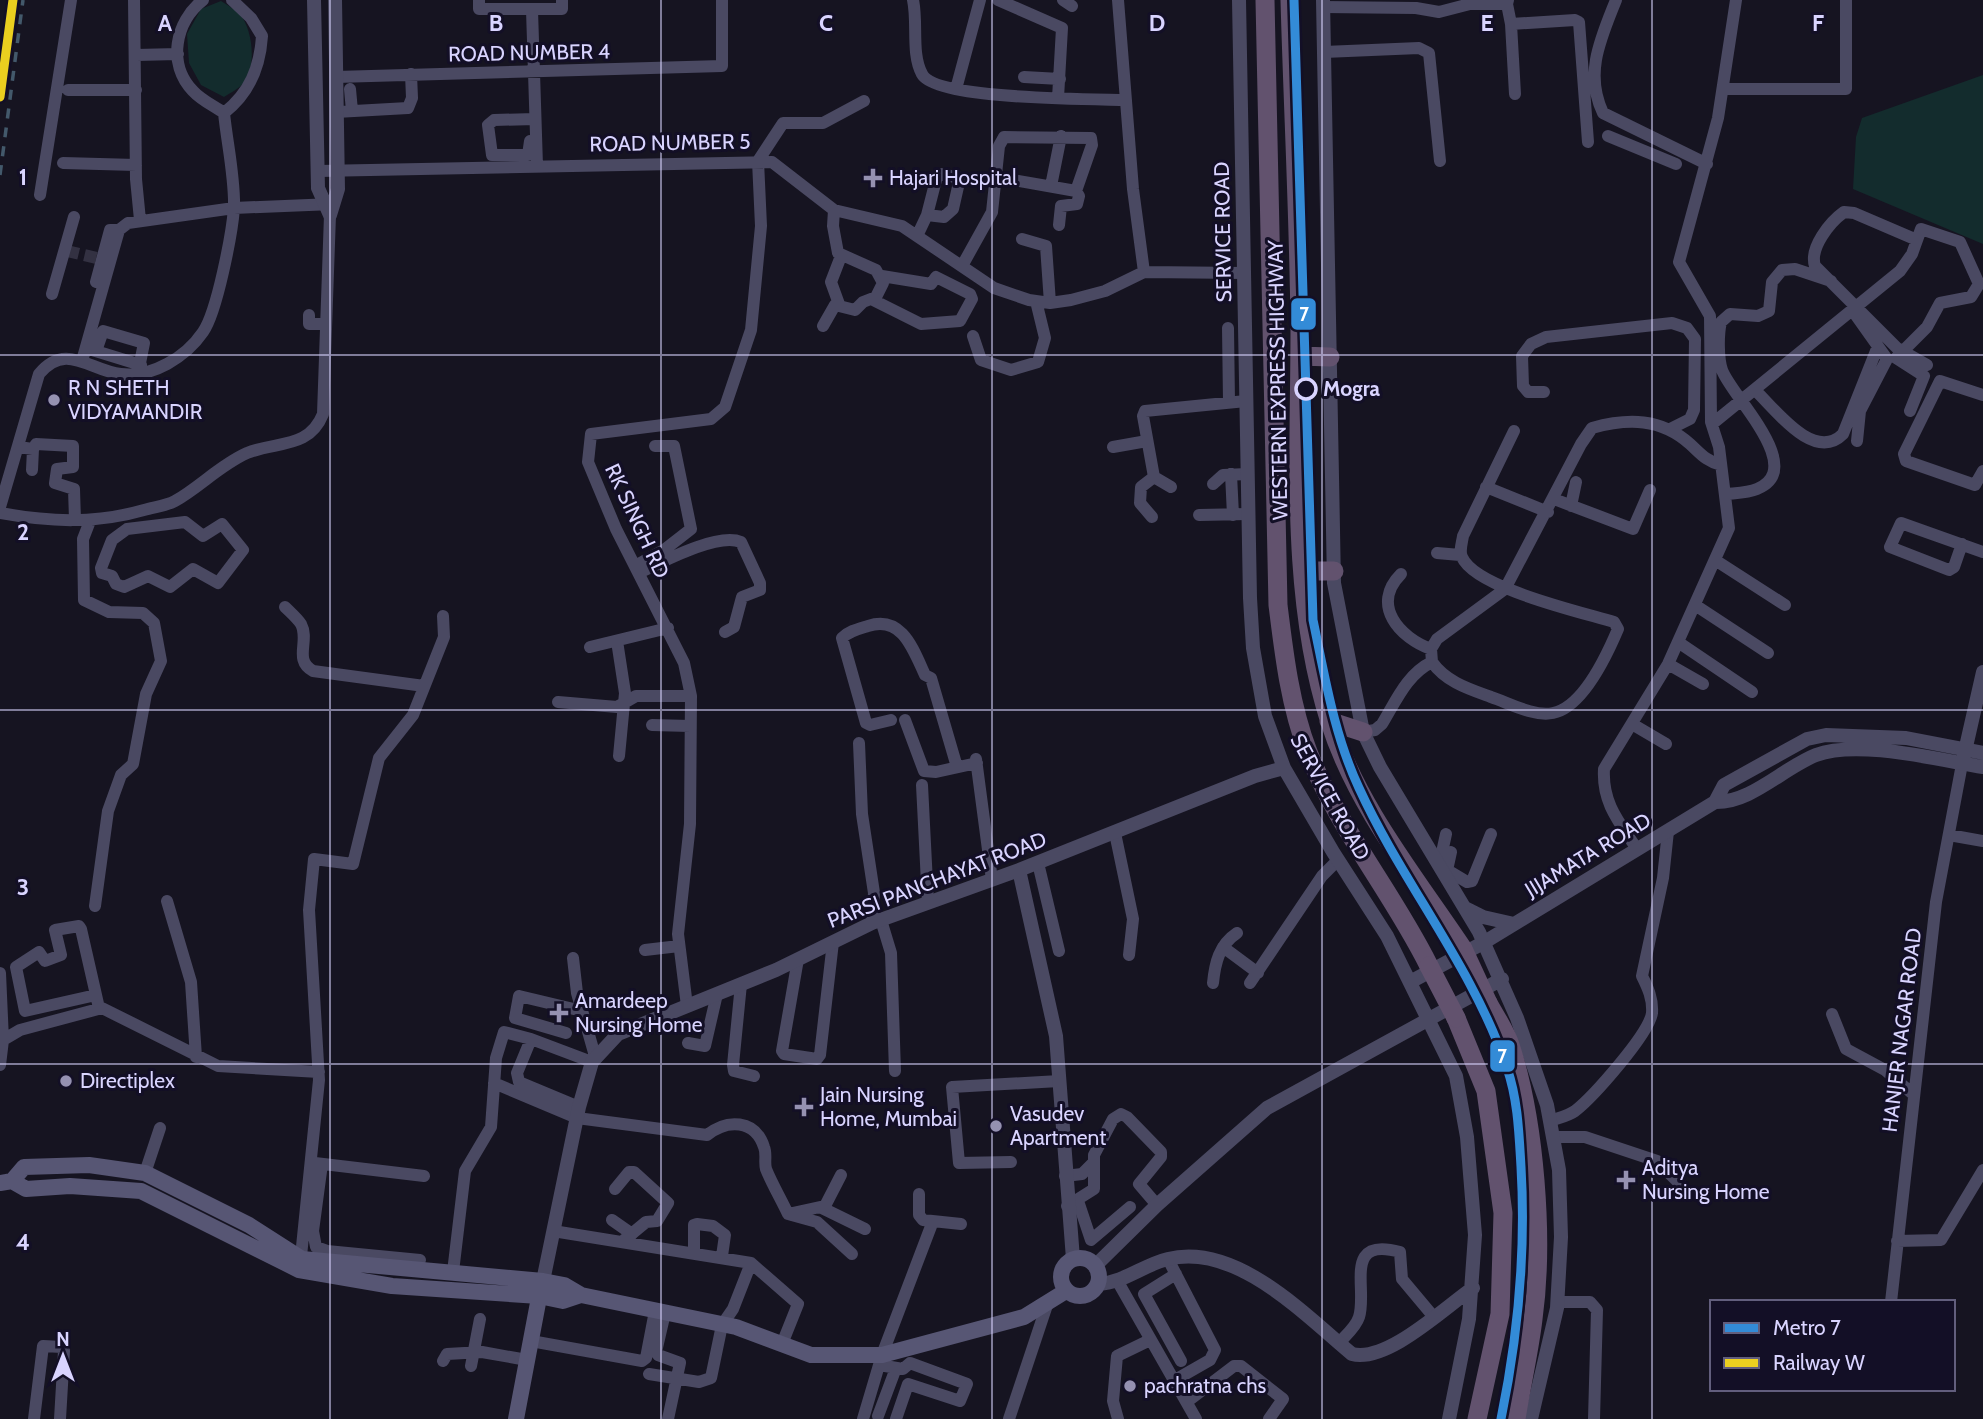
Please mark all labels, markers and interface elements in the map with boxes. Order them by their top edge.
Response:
text: A [158,9,173,37]
text: B [489,9,503,37]
text: C [819,9,833,37]
text: D [1149,9,1165,37]
text: E [1480,9,1494,37]
text: F [1812,9,1824,37]
street label: ROAD NUMBER 4 [448,39,610,66]
street label: ROAD NUMBER 5 [589,129,751,156]
street label: SERVICE ROAD [1209,161,1236,303]
text: 1 [19,163,27,191]
place label: Hajari Hospital [889,165,1017,191]
marker: Hajari Hospital [863,168,883,188]
street label: WESTERN EXPRESS HIGHWAY [1263,239,1292,520]
line badge: 7 [1290,297,1317,331]
text: 7 [1299,303,1309,326]
place label: R N SHETH VIDYAMANDIR [68,375,203,424]
place label: Mogra [1323,376,1381,401]
marker: Mogra [1295,378,1317,400]
marker: R N SHETH VIDYAMANDIR [46,392,62,408]
street label: RK SINGH RD [600,460,675,582]
text: 2 [17,518,29,546]
street label: SERVICE ROAD [1285,729,1375,864]
street label: JIJAMATA ROAD [1519,807,1655,902]
street label: PARSI PANCHAYAT ROAD [824,826,1050,933]
text: 3 [17,873,29,901]
street label: HANJER NAGAR ROAD [1877,926,1926,1134]
place label: Amardeep Nursing Home [575,988,703,1037]
marker: Amardeep Nursing Home [549,1003,569,1023]
line badge: 7 [1489,1039,1516,1073]
text: 7 [1497,1045,1507,1068]
place label: Directiplex [80,1068,175,1093]
marker: Directiplex [58,1073,74,1089]
place label: Jain Nursing Home, Mumbai [819,1082,957,1131]
marker: Jain Nursing Home, Mumbai [794,1097,814,1117]
place label: Vasudev Apartment [1010,1101,1106,1150]
marker: Vasudev Apartment [988,1118,1004,1134]
place label: Aditya Nursing Home [1642,1155,1770,1204]
marker: Aditya Nursing Home [1616,1170,1636,1190]
text: 4 [16,1228,30,1256]
legend [1710,1300,1955,1391]
text: Metro 7 [1773,1315,1841,1340]
north arrow [28,1321,98,1391]
text: N [56,1328,70,1351]
text: Railway W [1773,1350,1865,1375]
place label: pachratna chs [1144,1373,1267,1398]
marker: pachratna chs [1122,1378,1138,1394]

